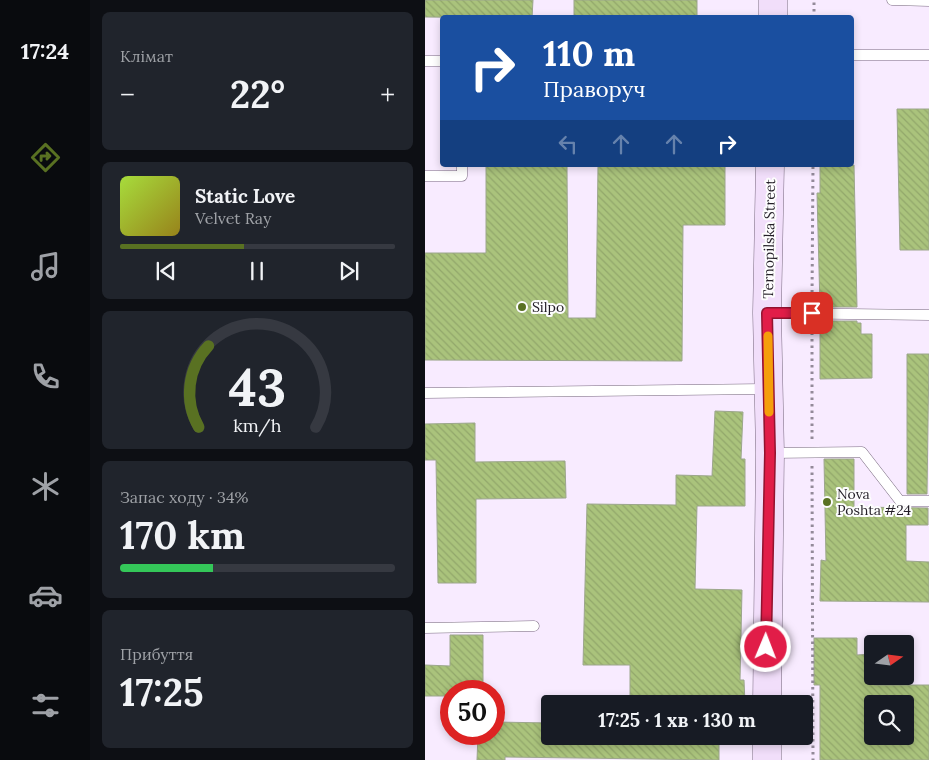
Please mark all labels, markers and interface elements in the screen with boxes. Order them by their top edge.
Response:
text: 110 m [543,31,635,76]
icon: right [460,35,525,100]
text: 17:24 [21,37,69,65]
text: Клімат [120,46,173,66]
text: 22° [230,70,285,118]
text: Праворуч [543,75,645,103]
text: − [120,77,135,113]
text: + [380,77,395,113]
icon: left [554,130,582,158]
icon: ahead [607,130,635,158]
icon: ahead [660,130,688,158]
icon: right [713,130,741,158]
icon: directions [28,140,63,175]
street label: Ternopilska Street [759,179,779,299]
text: Static Love [195,184,295,208]
text: Velvet Ray [195,208,271,228]
icon: music [28,249,63,284]
icon: previous [152,257,180,285]
icon: pause [243,257,271,285]
icon: next [335,257,363,285]
pin [791,292,833,334]
place label: Silpo [532,298,564,316]
icon: arrive [798,299,826,327]
marker: Silpo [516,301,528,313]
text: 43 [229,354,286,420]
icon: phone [28,359,63,394]
text: km/h [233,414,282,437]
icon: climate [28,469,63,504]
place label: Nova Poshta #24 [837,485,911,519]
text: Запас ходу · 34% [120,487,249,507]
marker: Nova Poshta #24 [821,496,833,508]
text: 170 km [120,511,245,559]
icon: car [28,578,63,613]
position arrow [739,620,791,672]
north arrow [864,635,914,685]
map controls [864,635,914,745]
text: Прибуття [120,644,193,664]
text: 17:25 [120,668,204,716]
speed limit sign: 50 [440,680,505,745]
icon: filters [28,688,63,723]
button: search [864,695,914,745]
text: 17:25 · 1 хв · 130 m [598,708,756,732]

